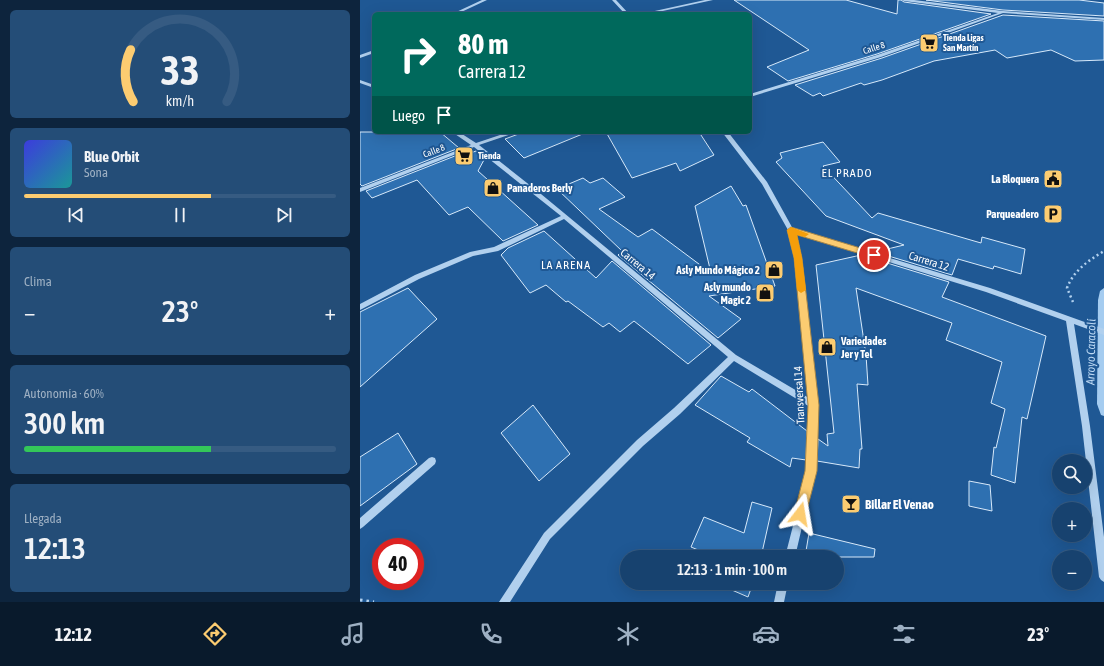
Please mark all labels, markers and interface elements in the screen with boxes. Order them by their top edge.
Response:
icon: right [392,28,444,80]
text: 80 m [458,28,508,60]
supermarket icon: Tienda Ligas San Martín [918,32,940,54]
place label: Tienda Ligas San Martín [943,33,984,53]
street label: Calle 8 [862,40,886,56]
text: 33 [160,46,200,94]
text: Carrera 12 [458,61,526,82]
text: km/h [166,93,194,109]
icon: arrive [433,104,455,126]
text: Luego [392,107,425,124]
street label: Calle 8 [422,142,446,160]
supermarket icon: Tienda [453,145,475,167]
text: Blue Orbit [84,148,139,165]
place label: Tienda [478,151,501,161]
text: Sona [84,165,108,180]
district label: EL PRADO [822,166,872,180]
public building icon: La Bloquera [1042,168,1064,190]
place label: La Bloquera [991,173,1039,185]
shop icon: Panaderos Berly [482,177,504,199]
place label: Panaderos Berly [507,182,573,194]
parking icon: Parqueadero [1042,203,1064,225]
icon: previous [65,204,87,226]
icon: pause [169,204,191,226]
icon: next [273,204,295,226]
place label: Parqueadero [986,208,1039,220]
pin [857,238,891,272]
icon: arrive [863,244,885,266]
street label: Carrera 14 [618,246,658,282]
street label: Carrera 12 [907,249,951,273]
district label: LA ARENA [541,258,591,272]
shop icon: Asly Mundo Mágico 2 [763,259,785,281]
place label: Asly Mundo Mágico 2 [675,264,760,276]
text: Clima [24,274,52,289]
place label: Asly mundo Magic 2 [703,281,751,306]
shop icon: Asly mundo Magic 2 [754,282,776,304]
text: 23° [162,294,198,328]
text: − [24,299,35,325]
text: + [325,299,336,325]
water label: Arroyo Caracolí [1083,319,1099,386]
place label: Variedades Jer y Tel [840,335,886,360]
shop icon: Variedades Jer y Tel [816,336,838,358]
street label: Transversal 14 [791,366,807,424]
text: Autonomía · 60% [24,386,104,401]
text: 300 km [24,406,105,440]
map controls [1052,454,1092,590]
button: search [1052,454,1092,494]
position arrow [779,493,821,535]
bar icon: Billar El Venao [840,493,862,515]
place label: Billar El Venao [865,497,934,512]
button: + [1052,502,1092,542]
text: Llegada [24,511,62,526]
text: 12:13 [24,531,86,565]
speed limit sign: 40 [372,538,424,590]
button: − [1052,550,1092,590]
text: 12:13 · 1 min · 100 m [677,561,787,578]
icon: directions [201,620,229,648]
icon: music [339,620,367,648]
icon: phone [477,620,505,648]
icon: climate [614,620,642,648]
icon: car [752,620,780,648]
icon: filters [890,620,918,648]
text: 12:12 [55,624,92,645]
text: 23° [1027,624,1049,645]

